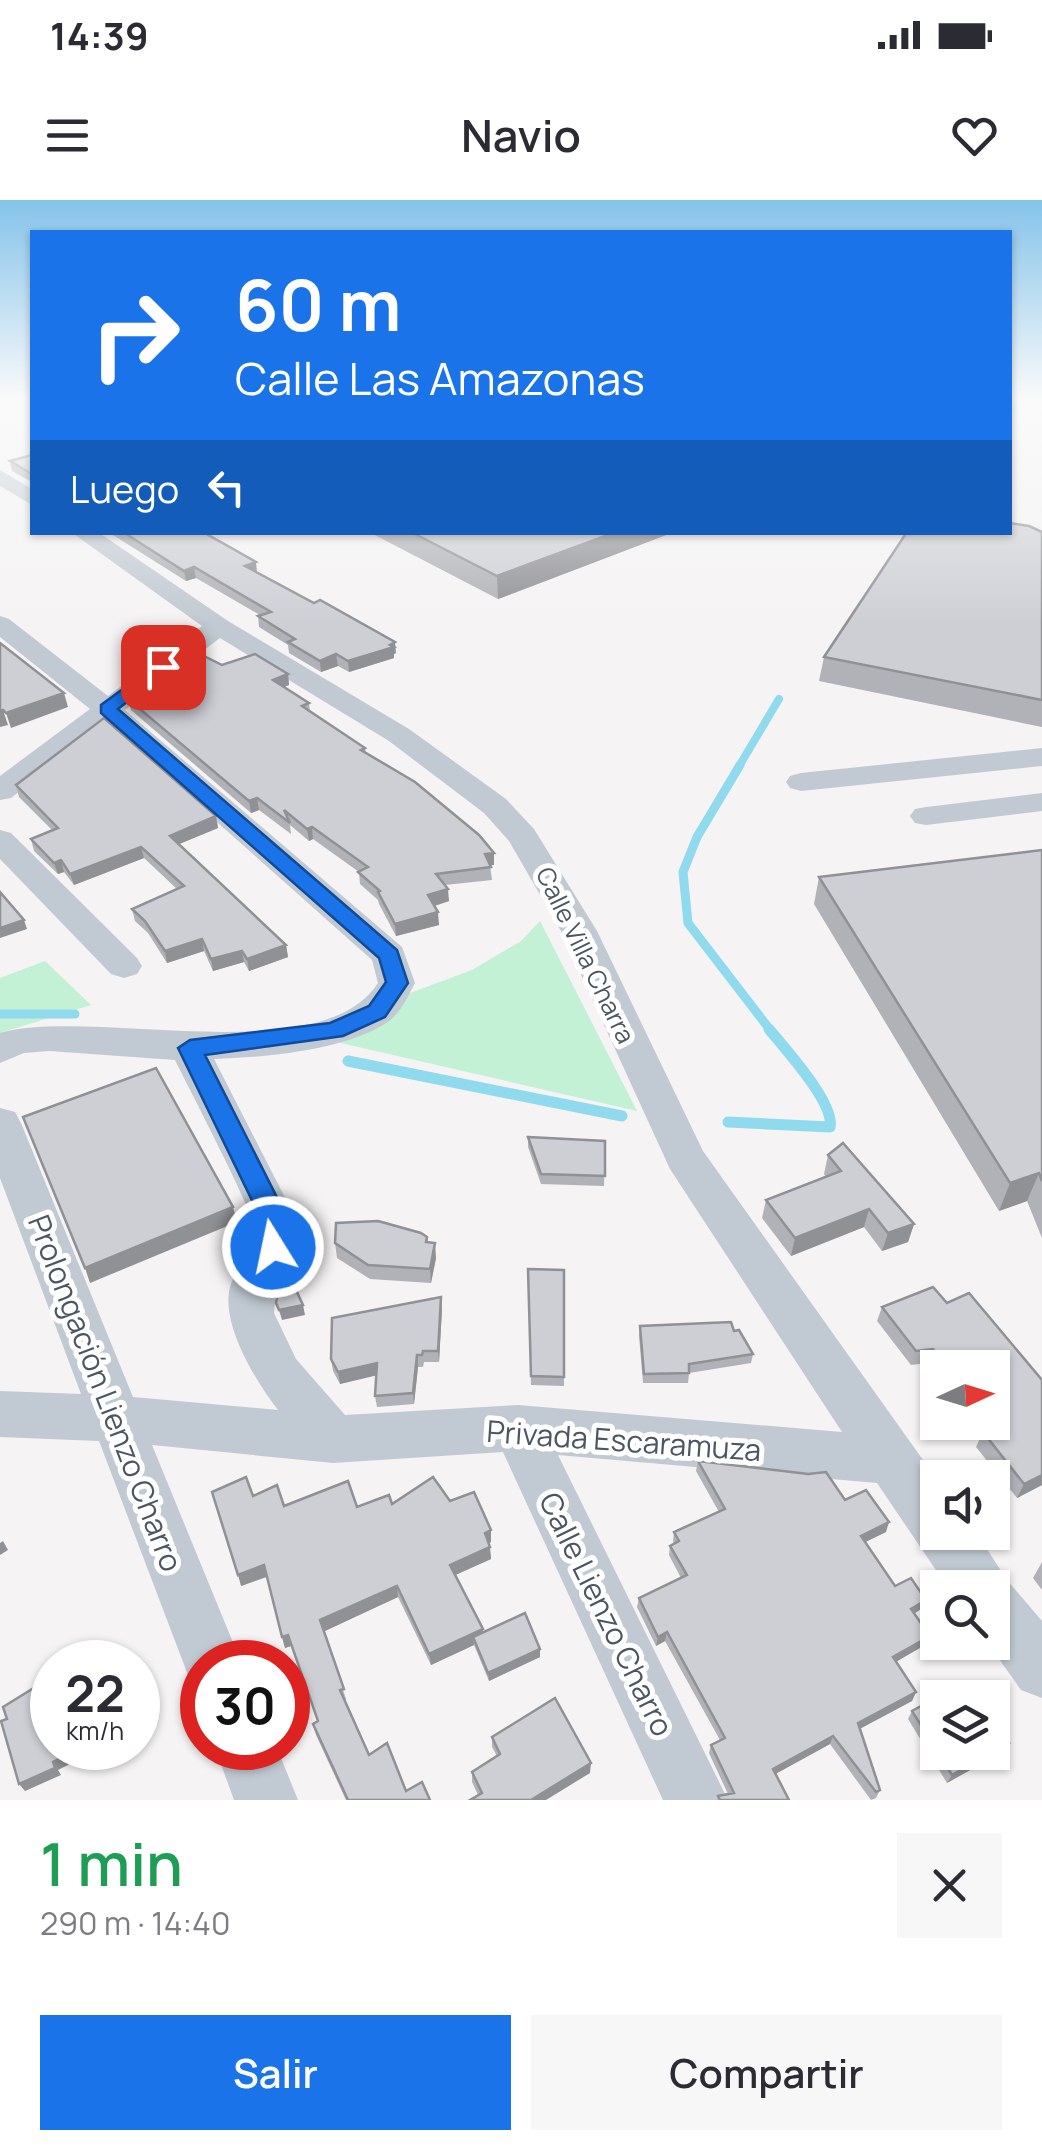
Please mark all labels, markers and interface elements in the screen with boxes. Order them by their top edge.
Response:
text: 14:39 [50,9,149,61]
text: Navio [461,104,581,166]
icon: menu [40,108,95,163]
icon: heart [947,108,1002,163]
text: 60 m [235,256,402,352]
icon: right [70,270,200,400]
text: Calle Las Amazonas [235,347,645,409]
icon: left [199,460,254,515]
text: Luego [70,462,179,514]
pin [121,625,206,710]
icon: arrive [136,640,191,695]
street label: Calle Villa Charra [528,861,644,1049]
position arrow [221,1195,325,1299]
street label: Prolongación Lienzo Charro [19,1209,193,1577]
north arrow [920,1350,1010,1440]
map controls [920,1350,1010,1770]
street label: Privada Escaramuza [485,1410,763,1470]
button: sound [920,1460,1010,1550]
street label: Calle Lienzo Charro [530,1485,684,1743]
button: search [920,1570,1010,1660]
speed limit sign: 30 [180,1640,310,1770]
text: 22 [65,1659,125,1727]
button: layers [920,1680,1010,1770]
text: km/h [66,1713,124,1748]
text: 1 min [40,1822,183,1904]
button: close [897,1833,1002,1938]
text: 290 m · 14:40 [40,1901,231,1945]
button: Salir [40,2015,511,2130]
button: Compartir [531,2015,1002,2130]

